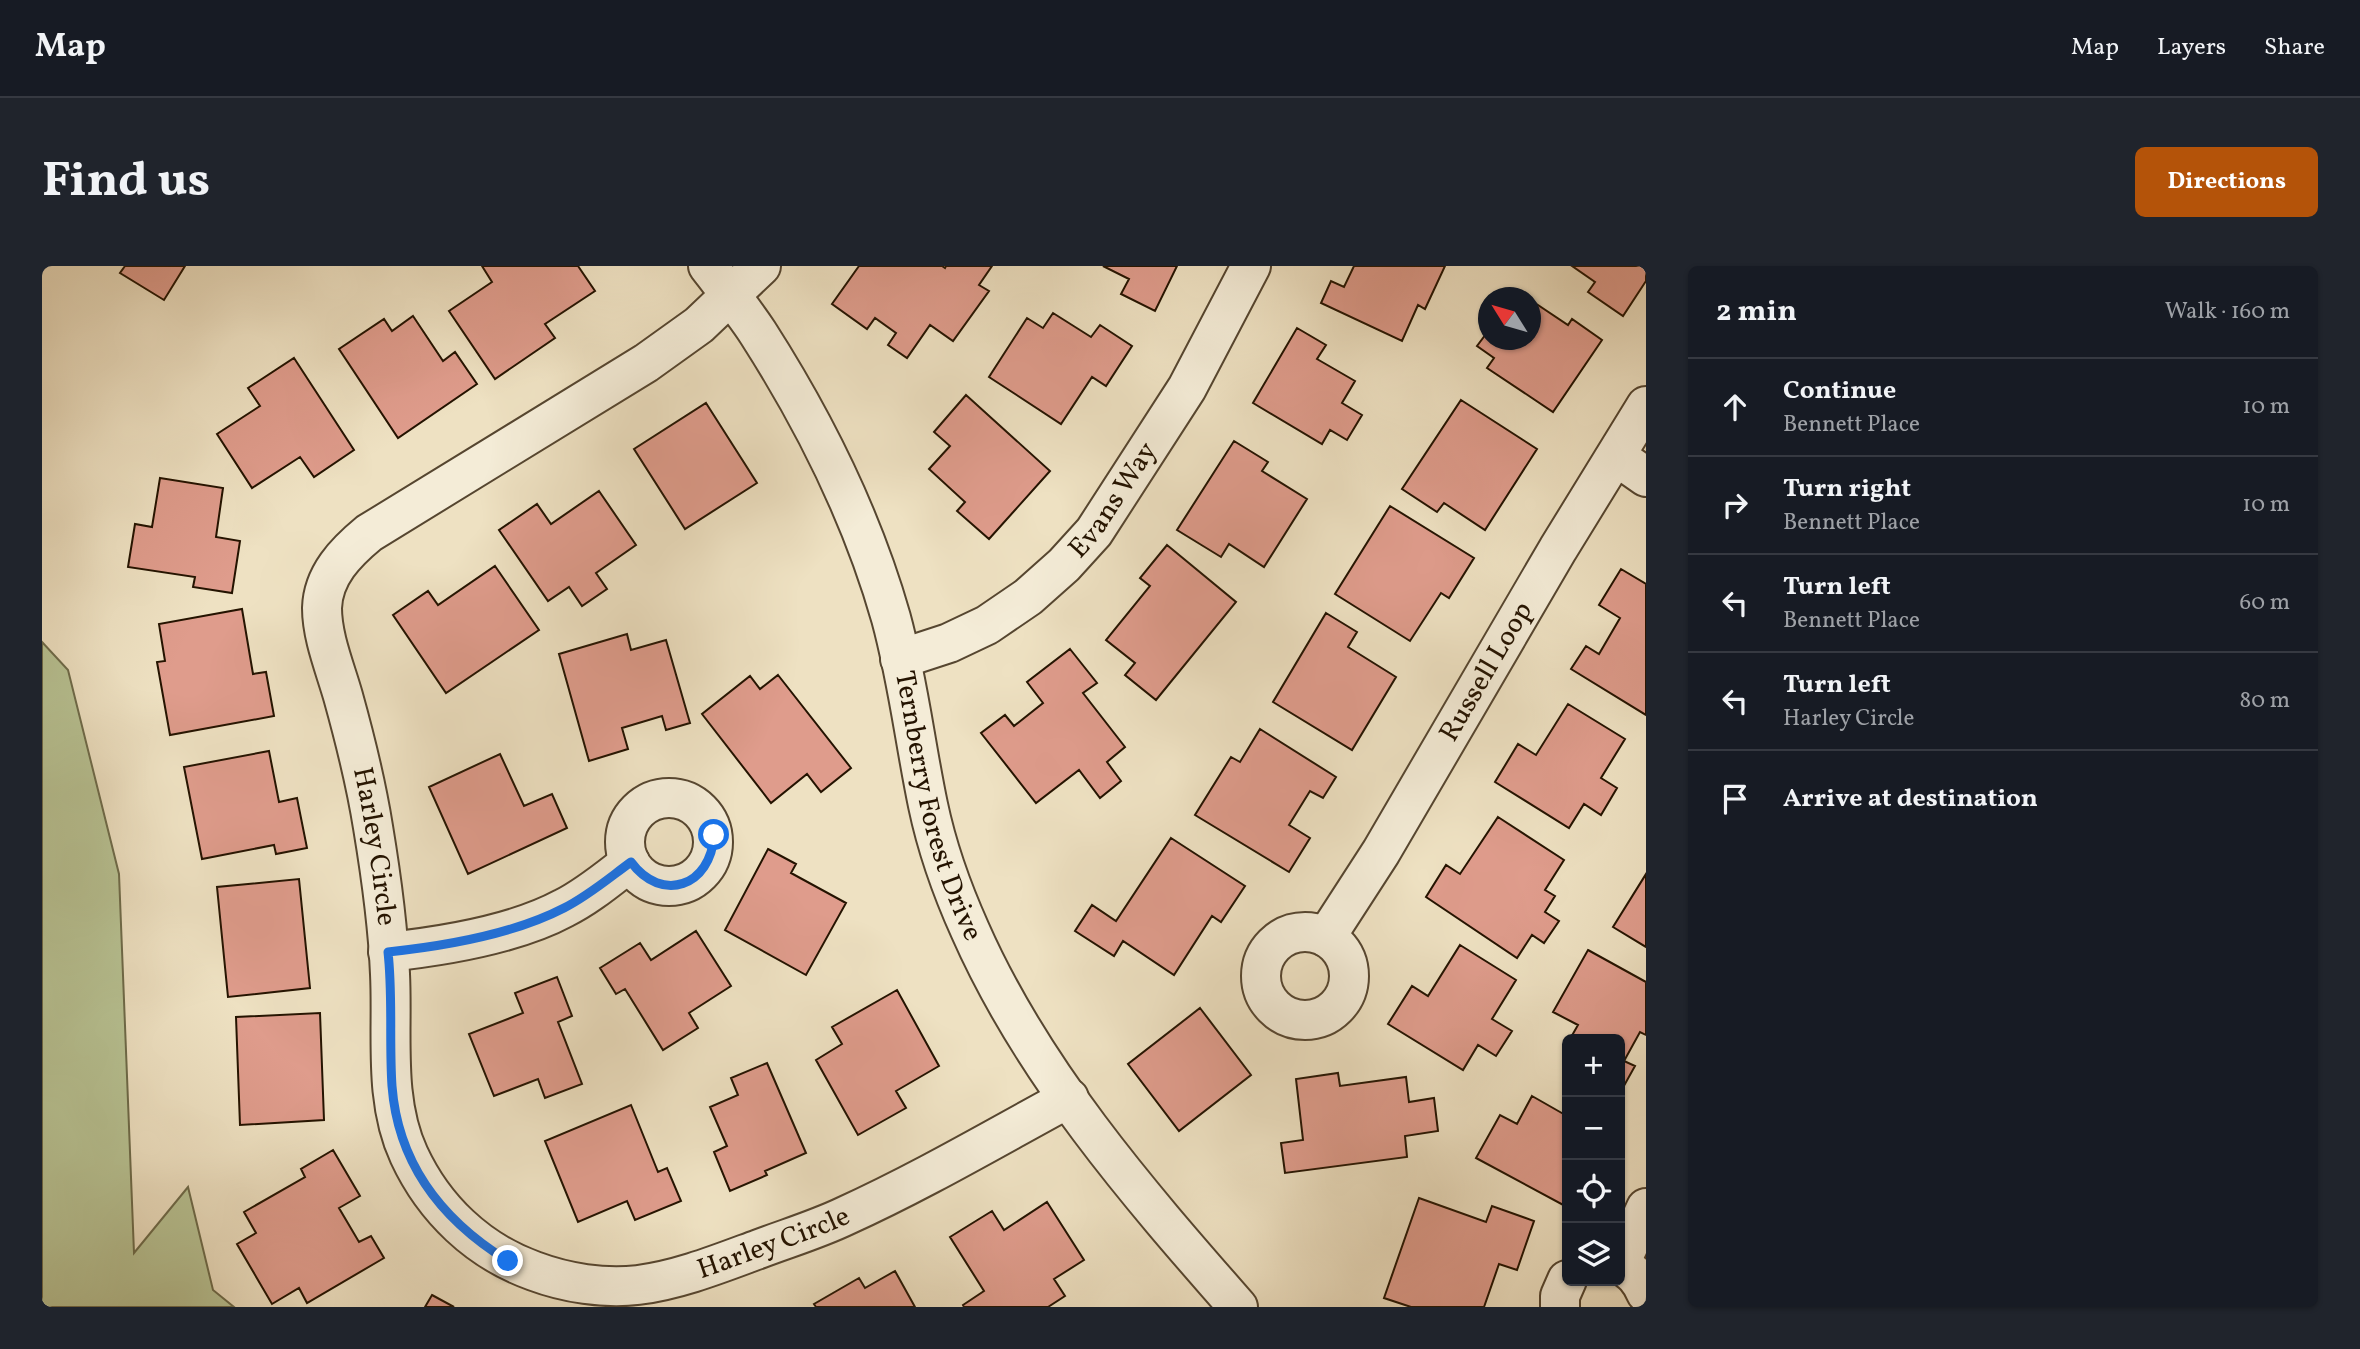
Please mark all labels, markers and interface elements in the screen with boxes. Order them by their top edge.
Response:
text: Map [35,25,106,71]
text: Map [2071,31,2119,65]
text: Layers [2157,31,2226,65]
text: Share [2264,31,2325,65]
button: Directions [2135,147,2318,217]
text: Find us [42,148,210,217]
north arrow [1478,287,1541,350]
text: 2 min [1716,291,1797,333]
text: Walk · 160 m [2165,296,2290,328]
text: Continue [1783,373,1896,409]
icon: ahead [1716,388,1754,426]
text: 10 m [2242,391,2290,423]
text: Bennett Place [1783,409,1920,441]
street label: Evans Way [1060,434,1167,567]
text: Turn right [1783,471,1911,507]
icon: right [1716,486,1754,524]
text: 10 m [2242,489,2290,521]
text: Bennett Place [1783,507,1920,539]
text: Turn left [1783,569,1891,605]
icon: left [1716,584,1754,622]
text: 60 m [2240,587,2290,619]
street label: Russell Loop [1430,595,1543,749]
text: Bennett Place [1783,605,1920,637]
street label: Ternberry Forest Drive [884,667,992,947]
text: Turn left [1783,667,1891,703]
icon: left [1716,682,1754,720]
text: 80 m [2240,685,2290,717]
text: Harley Circle [1783,703,1914,735]
street label: Harley Circle [342,763,406,928]
icon: arrive [1716,780,1754,818]
text: Arrive at destination [1783,781,2038,817]
route start [698,819,729,850]
map controls [1562,1034,1625,1286]
button: + [1562,1034,1625,1097]
button: − [1562,1097,1625,1160]
button: locate [1562,1160,1625,1223]
street label: Harley Circle [692,1197,856,1289]
button: layers [1562,1223,1625,1286]
route end [492,1245,523,1276]

